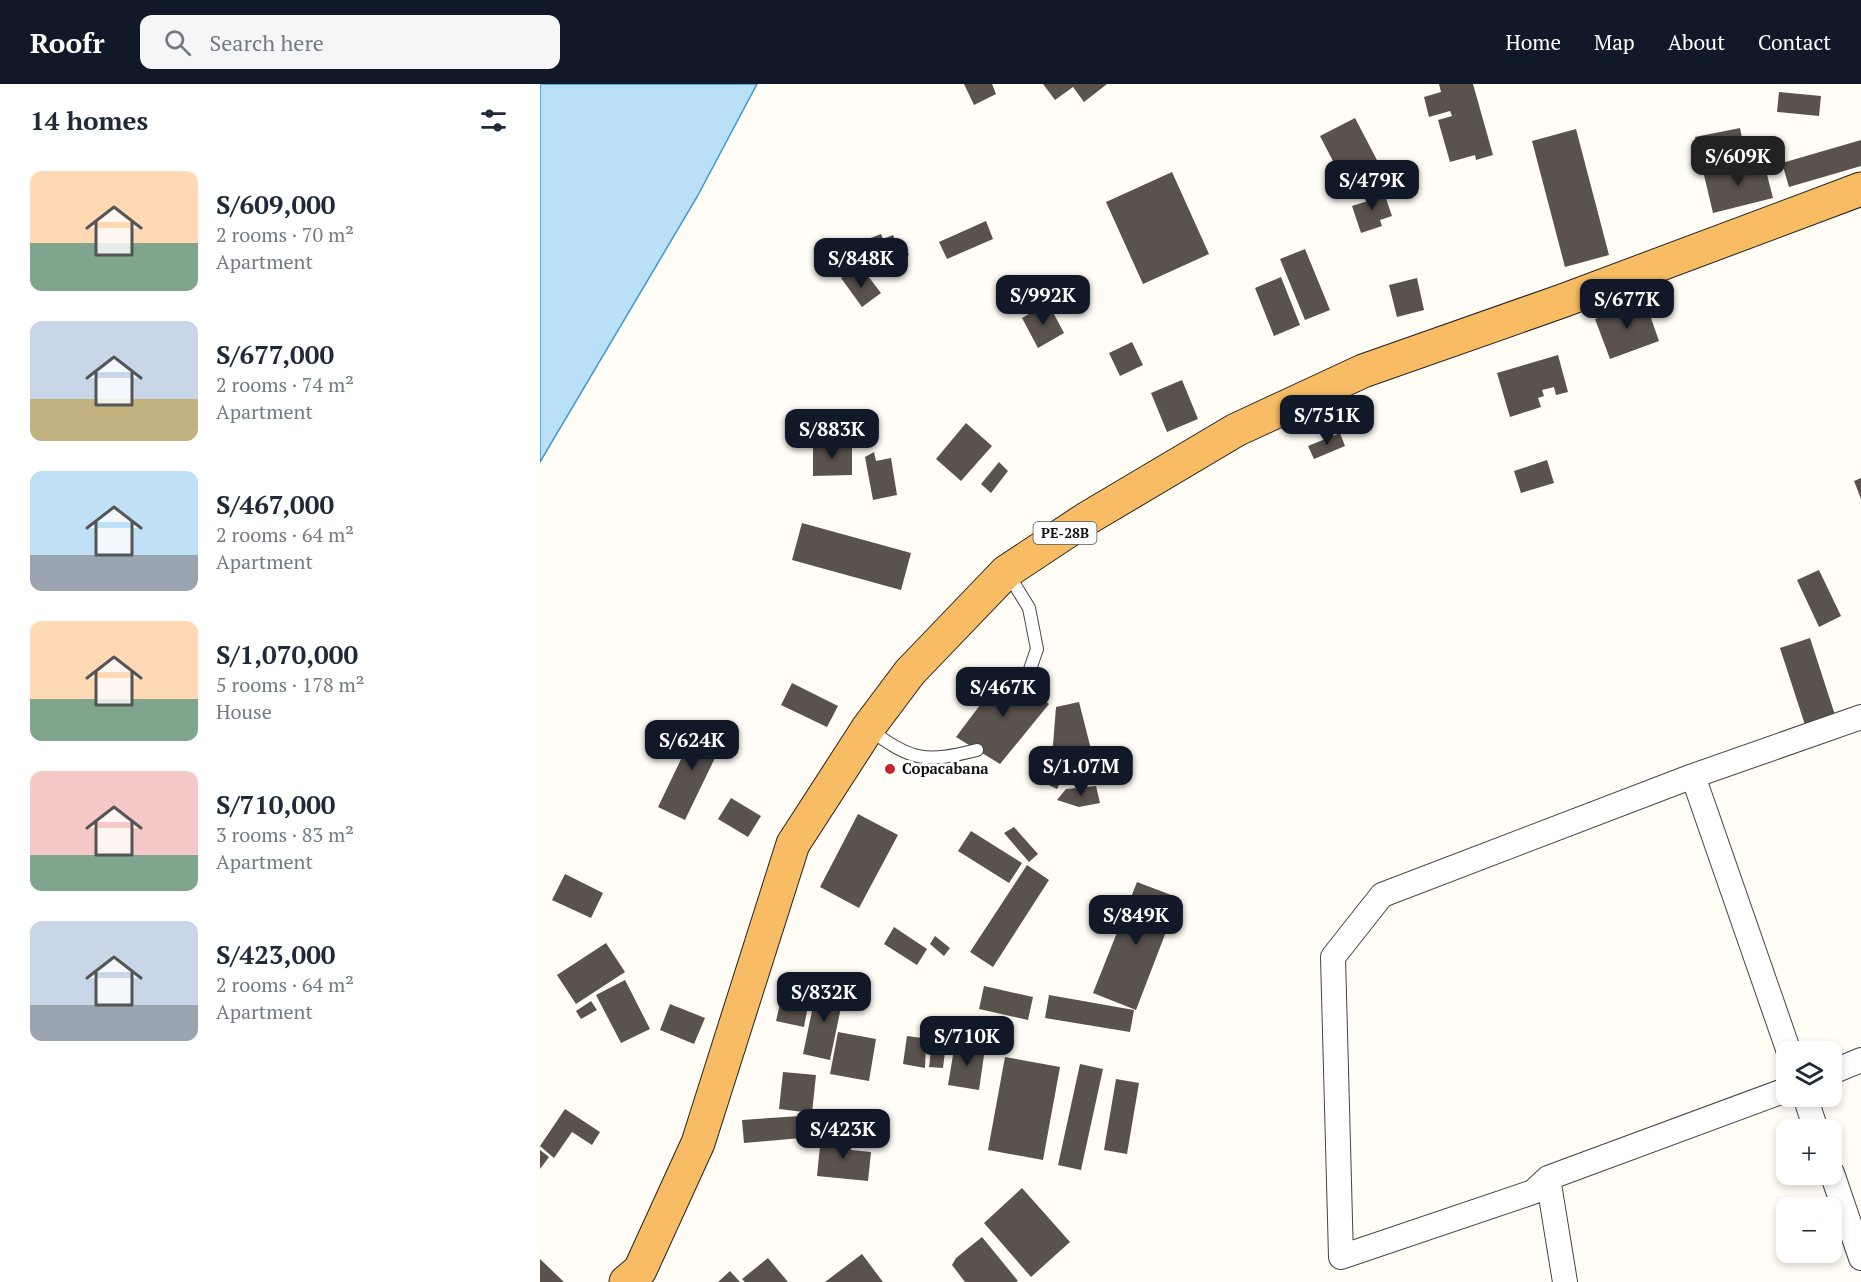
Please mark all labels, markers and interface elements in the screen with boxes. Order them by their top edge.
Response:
search box [140,15,560,69]
text: Roofr [30,24,104,61]
icon: search [161,26,194,59]
text: Search here [209,28,324,57]
text: Home [1505,28,1561,56]
text: Map [1594,28,1635,56]
text: About [1668,28,1725,56]
text: Contact [1758,28,1831,56]
text: 14 homes [30,103,148,137]
icon: filters [477,104,510,137]
pin: S/609K [1689,136,1787,187]
text: S/609K [1705,142,1771,169]
pin: S/479K [1323,160,1421,211]
text: S/479K [1339,166,1405,193]
text: S/609,000 [216,187,336,221]
icon: home [78,195,150,267]
text: 2 rooms · 70 m² [216,221,354,248]
pin: S/848K [812,238,910,289]
text: S/848K [828,244,894,271]
text: Apartment [216,248,313,275]
pin: S/992K [994,275,1092,326]
pin: S/677K [1578,279,1676,330]
text: S/992K [1010,281,1076,308]
text: S/677K [1594,285,1660,312]
text: S/677,000 [216,337,334,371]
icon: home [78,345,150,417]
text: 2 rooms · 74 m² [216,371,354,398]
pin: S/751K [1278,395,1376,446]
text: Apartment [216,398,313,425]
text: S/751K [1294,401,1360,428]
pin: S/883K [783,409,881,460]
text: S/883K [799,415,865,442]
text: S/467,000 [216,487,334,521]
icon: home [78,495,150,567]
text: 2 rooms · 64 m² [216,521,354,548]
road number: PE-28B [1034,522,1096,544]
text: Apartment [216,548,313,575]
text: S/1,070,000 [216,637,358,671]
icon: home [78,645,150,717]
pin: S/467K [954,667,1052,718]
text: 5 rooms · 178 m² [216,671,364,698]
text: S/467K [970,673,1036,700]
text: House [216,698,272,725]
pin: S/624K [643,720,741,771]
text: S/624K [659,726,725,753]
pin: S/1.07M [1026,746,1136,797]
text: S/1.07M [1043,752,1119,779]
place label: Copacabana [902,758,989,778]
marker: Copacabana [883,762,897,776]
text: S/710,000 [216,787,336,821]
icon: home [78,795,150,867]
text: 3 rooms · 83 m² [216,821,354,848]
text: Apartment [216,848,313,875]
pin: S/849K [1087,895,1185,946]
text: S/849K [1103,901,1169,928]
text: S/423,000 [216,937,336,971]
icon: home [78,945,150,1017]
text: 2 rooms · 64 m² [216,971,354,998]
pin: S/832K [775,972,873,1023]
text: S/832K [791,978,857,1005]
text: Apartment [216,998,313,1025]
pin: S/710K [918,1016,1016,1067]
text: S/710K [934,1022,1000,1049]
map controls [1776,1041,1842,1263]
button: layers [1776,1041,1842,1107]
pin: S/423K [794,1109,892,1160]
text: S/423K [810,1115,876,1142]
button: + [1776,1119,1842,1185]
button: − [1776,1197,1842,1263]

